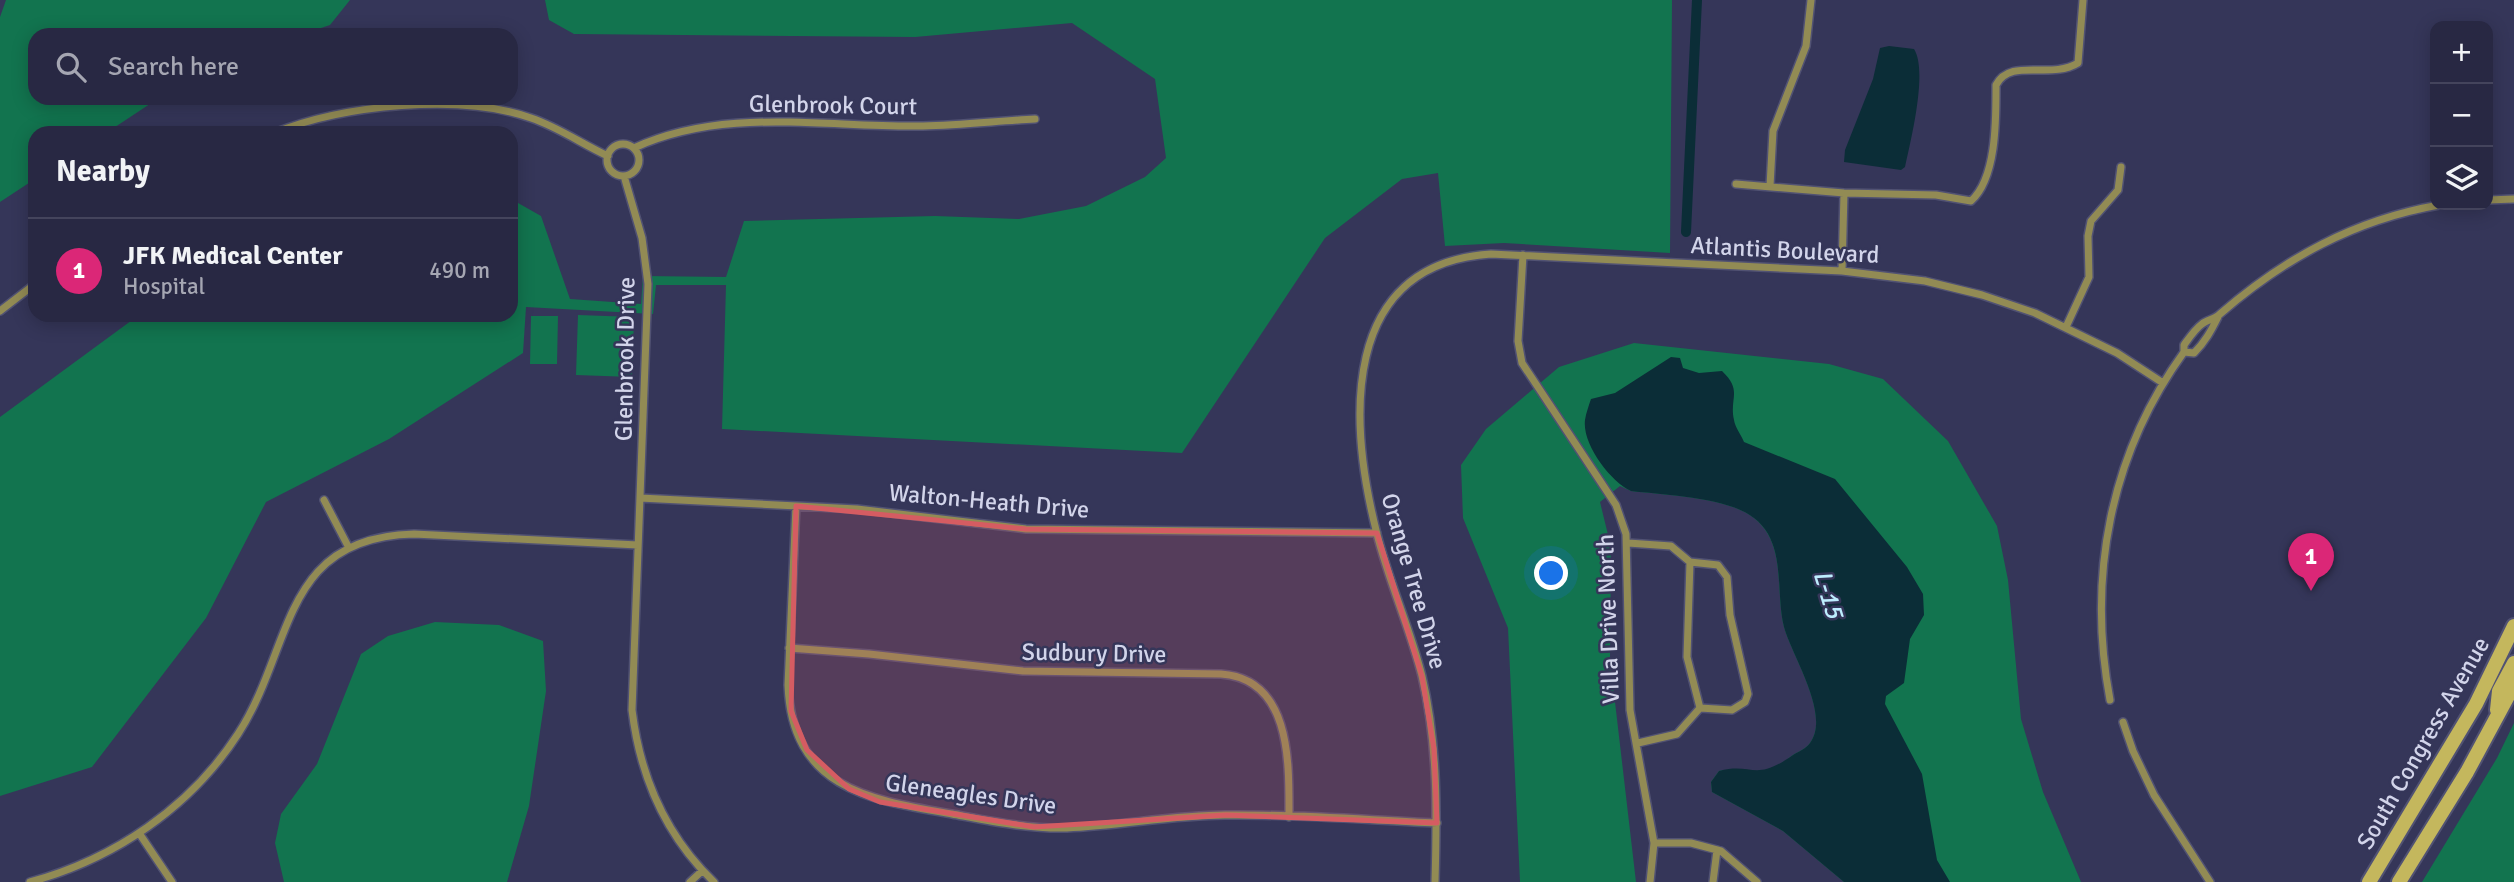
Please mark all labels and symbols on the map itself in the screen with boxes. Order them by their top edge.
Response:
street label: Glenbrook Court [749,89,917,121]
street label: Atlantis Boulevard [1690,230,1880,270]
street label: Glenbrook Drive [609,277,641,441]
street label: Walton-Heath Drive [888,477,1090,525]
street label: Orange Tree Drive [1375,490,1453,672]
street label: Villa Drive North [1590,533,1626,705]
pin: 1 [2288,533,2334,591]
your location [1534,556,1568,590]
water label: L-15 [1806,566,1851,624]
street label: South Congress Avenue [2350,632,2496,854]
street label: Sudbury Drive [1021,637,1167,669]
street label: Gleneagles Drive [884,767,1058,821]

